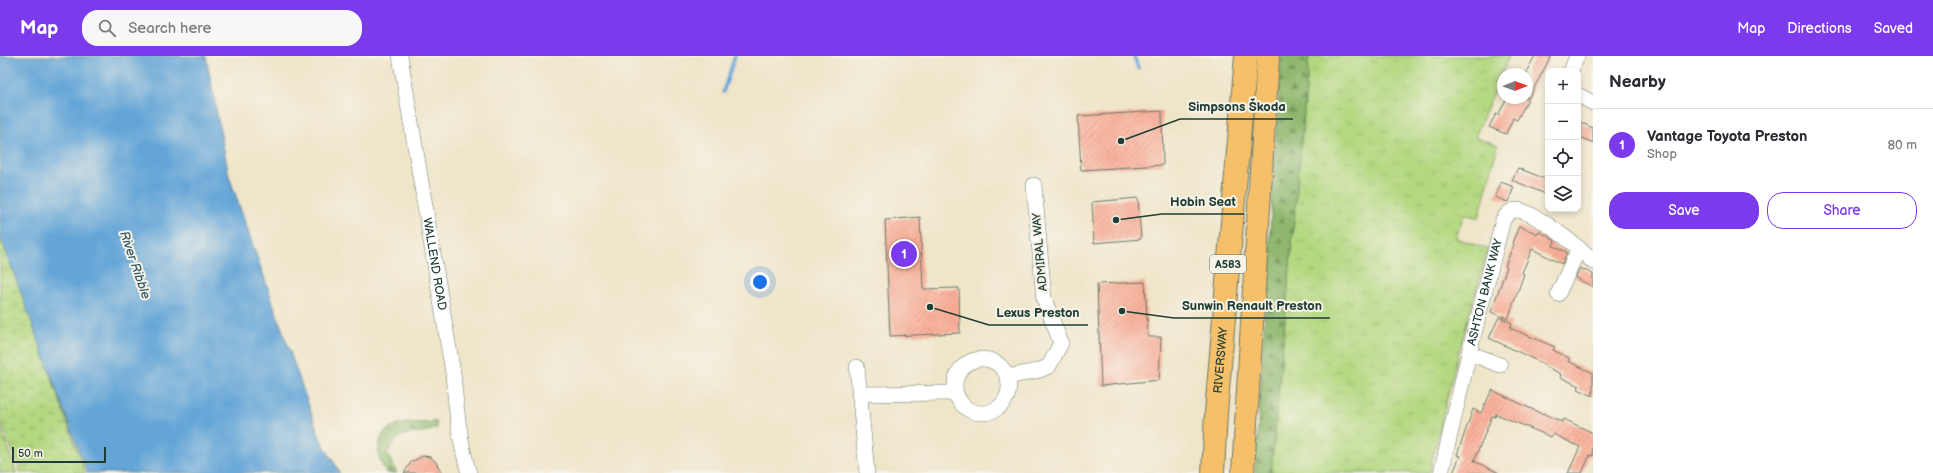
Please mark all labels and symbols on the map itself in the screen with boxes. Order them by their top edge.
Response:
north arrow [1497,68,1533,104]
callout: Simpsons Škoda [1180,94,1293,119]
text: Simpsons Škoda [1188,98,1286,115]
callout: Hobin Seat [1162,189,1244,214]
text: Hobin Seat [1170,194,1237,210]
street label: ADMIRAL WAY [1029,211,1051,292]
street label: WALLEND ROAD [420,217,450,312]
water label: River Ribble [116,229,154,302]
street label: ASHTON BANK WAY [1464,236,1506,347]
pin: 1 [891,239,917,269]
road number: A583 [1210,255,1246,273]
your location [750,272,770,292]
callout: Sunwin Renault Preston [1174,293,1330,318]
text: Sunwin Renault Preston [1182,298,1322,314]
callout: Lexus Preston [989,300,1088,325]
text: Lexus Preston [996,305,1080,321]
street label: RIVERSWAY [1210,325,1231,394]
scale bar [12,445,106,464]

